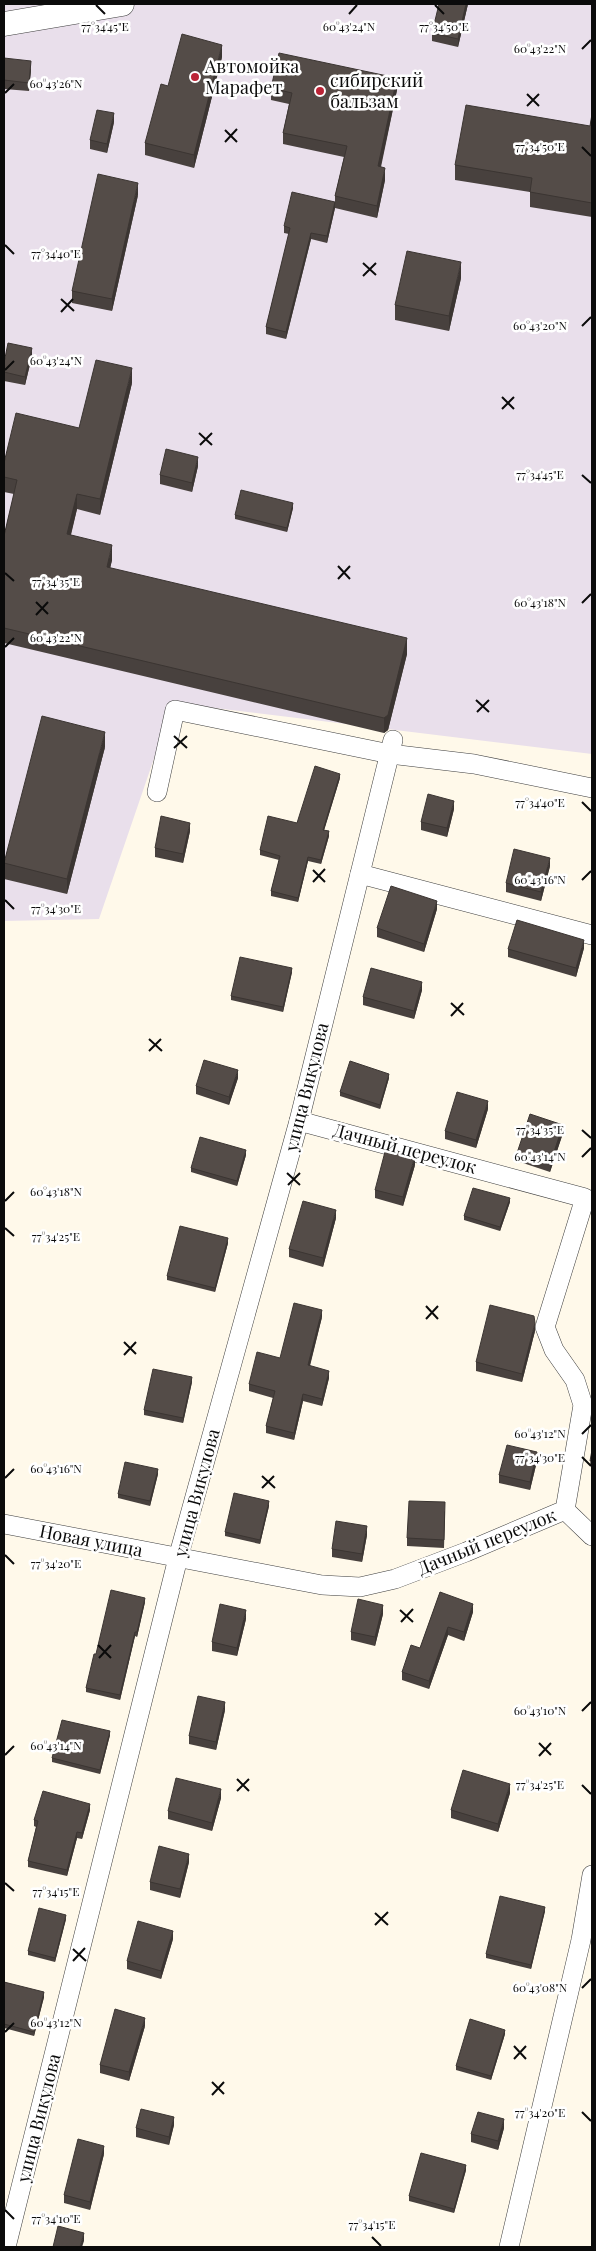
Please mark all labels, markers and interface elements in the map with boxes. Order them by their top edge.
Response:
text: 77°34'45"E [81,18,129,34]
text: 60°43'24"N [323,18,376,34]
text: 77°34'50"E [419,18,469,34]
text: 60°43'22"N [514,40,567,56]
place label: Автомойка Марафет [204,54,299,99]
place label: сибирский бальзам [330,68,423,113]
marker: Автомойка Марафет [189,71,201,83]
text: 60°43'26"N [30,75,83,91]
marker: сибирский бальзам [314,85,326,97]
text: 77°34'50"E [515,138,565,154]
text: 77°34'40"E [31,245,81,261]
text: 60°43'20"N [513,317,568,333]
text: 60°43'24"N [30,352,83,368]
text: 77°34'45"E [516,466,564,482]
text: 77°34'35"E [32,573,80,589]
text: 60°43'18"N [514,594,566,610]
text: 60°43'22"N [30,629,83,645]
text: 77°34'40"E [515,794,565,810]
text: 60°43'16"N [514,871,566,887]
text: 77°34'30"E [31,900,81,916]
street label: улица Викулова [278,1020,334,1155]
street label: Дачный переулок [331,1117,479,1179]
text: 77°34'35"E [516,1121,564,1137]
text: 60°43'14"N [514,1148,566,1164]
text: 60°43'18"N [30,1183,82,1199]
text: 77°34'25"E [32,1228,80,1244]
text: 60°43'12"N [514,1425,566,1441]
street label: улица Викулова [167,1426,225,1560]
text: 77°34'30"E [515,1449,565,1465]
text: 60°43'16"N [30,1460,82,1476]
street label: Дачный переулок [414,1502,559,1580]
street label: Новая улица [38,1518,145,1562]
text: 77°34'20"E [31,1555,81,1571]
text: 60°43'10"N [514,1702,567,1718]
text: 60°43'14"N [30,1737,82,1753]
text: 77°34'25"E [516,1776,564,1792]
text: 77°34'15"E [33,1883,79,1899]
text: 60°43'08"N [513,1979,568,1995]
text: 60°43'12"N [30,2014,82,2030]
street label: улица Викулова [10,2051,66,2186]
text: 77°34'20"E [515,2104,565,2120]
text: 77°34'10"E [31,2210,81,2226]
text: 77°34'15"E [349,2216,395,2232]

